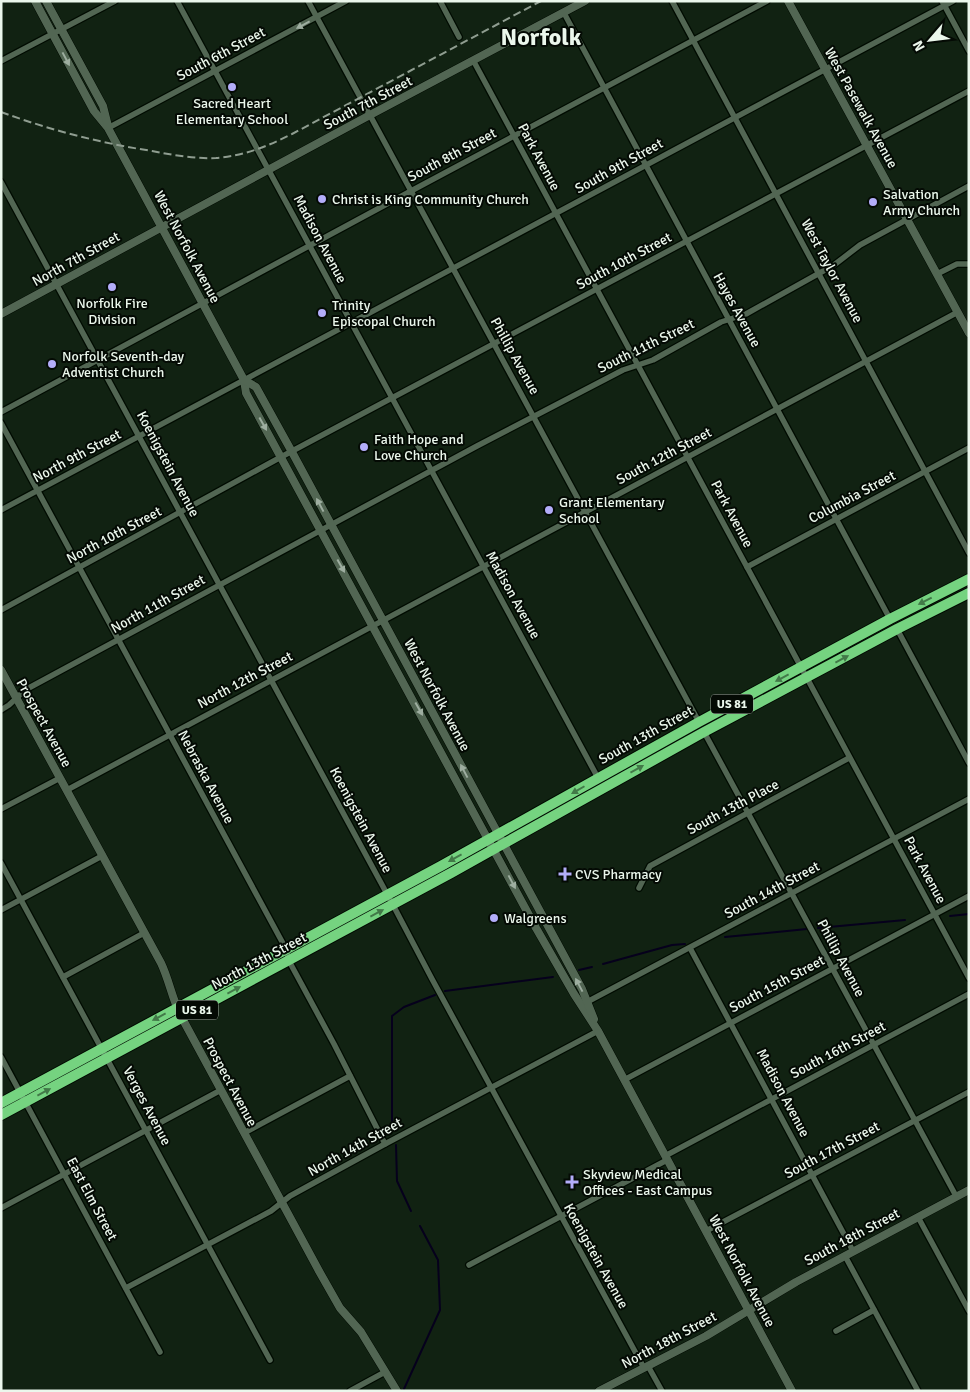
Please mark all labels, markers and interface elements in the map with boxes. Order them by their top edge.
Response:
north arrow [905,15,955,65]
one-way arrow [296,20,310,29]
district label: Norfolk [501,22,582,52]
street label: South 6th Street [174,23,268,85]
text: N [909,38,929,54]
street label: West Pasewalk Avenue [821,45,901,171]
one-way arrow [62,53,71,66]
street label: South 7th Street [321,72,415,134]
marker: Sacred Heart Elementary School [226,81,238,93]
place label: Sacred Heart Elementary School [176,95,288,128]
street label: Park Avenue [514,120,564,194]
street label: South 8th Street [405,124,499,186]
street label: South 9th Street [572,135,666,197]
place label: Salvation Army Church [883,186,960,219]
street label: West Norfolk Avenue [150,188,224,306]
place label: Christ is King Community Church [332,191,529,208]
street label: Madison Avenue [290,192,350,286]
marker: Christ is King Community Church [316,193,328,205]
marker: Salvation Army Church [867,196,879,208]
street label: West Taylor Avenue [797,216,867,326]
street label: North 7th Street [29,228,123,290]
street label: South 10th Street [573,229,675,293]
street label: Hayes Avenue [710,270,764,350]
marker: Norfolk Fire Division [106,281,118,293]
place label: Norfolk Fire Division [76,295,148,328]
place label: Trinity Episcopal Church [332,297,436,330]
marker: Trinity Episcopal Church [316,307,328,319]
street label: Phillip Avenue [487,315,543,397]
street label: South 11th Street [595,315,697,377]
place label: Norfolk Seventh-day Adventist Church [62,348,185,381]
marker: Norfolk Seventh-day Adventist Church [46,358,58,370]
street label: Koenigstein Avenue [133,408,203,520]
one-way arrow [259,416,267,431]
street label: South 12th Street [613,424,715,488]
street label: North 9th Street [30,426,124,486]
place label: Faith Hope and Love Church [374,431,464,464]
marker: Faith Hope and Love Church [358,441,370,453]
street label: Columbia Street [806,467,899,527]
street label: Park Avenue [707,477,757,551]
place label: Grant Elementary School [559,494,665,527]
one-way arrow [316,498,324,512]
street label: North 10th Street [64,503,164,567]
marker: Grant Elementary School [543,504,555,516]
street label: Madison Avenue [482,548,544,642]
one-way arrow [336,560,345,573]
street label: North 11th Street [108,571,208,637]
one-way arrow [918,597,933,605]
street label: West Norfolk Avenue [400,636,474,754]
street label: North 12th Street [195,648,295,712]
one-way arrow [835,655,849,663]
one-way arrow [775,674,789,682]
street label: Prospect Avenue [13,676,75,770]
road number: US 81 [711,694,753,714]
one-way arrow [414,702,423,716]
street label: South 13th Street [596,702,696,768]
street label: Nebraska Avenue [174,727,238,827]
street label: Koenigstein Avenue [326,764,396,876]
one-way arrow [460,764,468,778]
one-way arrow [630,765,644,773]
street label: South 13th Place [684,776,782,838]
one-way arrow [572,785,585,794]
street label: Park Avenue [900,833,950,907]
one-way arrow [448,854,462,863]
street label: South 14th Street [721,858,823,922]
place label: CVS Pharmacy [575,866,662,883]
marker: CVS Pharmacy [559,868,571,880]
one-way arrow [508,875,516,890]
one-way arrow [369,909,384,917]
place label: Walgreens [504,910,567,927]
marker: Walgreens [488,912,500,924]
street label: Phillip Avenue [813,916,869,1000]
street label: North 13th Street [209,929,309,993]
street label: South 15th Street [726,952,828,1016]
one-way arrow [575,978,583,993]
one-way arrow [226,986,241,994]
road number: US 81 [176,1000,218,1020]
one-way arrow [152,1013,167,1021]
street label: South 16th Street [787,1018,889,1082]
street label: Prospect Avenue [199,1034,261,1130]
street label: Madison Avenue [753,1046,813,1140]
street label: Verges Avenue [119,1064,175,1148]
one-way arrow [37,1088,52,1096]
street label: North 14th Street [305,1114,405,1180]
street label: South 17th Street [781,1118,883,1182]
street label: East Elm Street [63,1154,121,1244]
place label: Skyview Medical Offices - East Campus [583,1166,712,1199]
marker: Skyview Medical Offices - East Campus [565,1175,579,1189]
street label: Koenigstein Avenue [560,1201,632,1311]
street label: South 18th Street [801,1205,903,1269]
street label: West Norfolk Avenue [705,1212,779,1330]
street label: North 18th Street [619,1308,719,1372]

